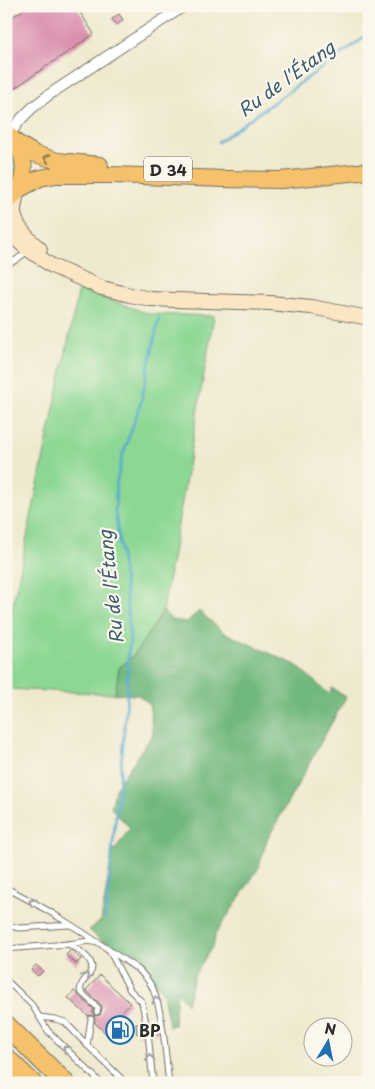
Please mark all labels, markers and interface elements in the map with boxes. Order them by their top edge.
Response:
water label: Ru de l'Étang [232,33,341,122]
one-way arrow [43,154,52,164]
road number: D 34 [144,156,192,182]
water label: Ru de l'Étang [90,527,129,645]
one-way arrow [28,898,37,908]
one-way arrow [80,972,89,982]
one-way arrow [152,996,162,1005]
fuel station icon: BP [105,1015,135,1045]
north arrow [302,1016,352,1066]
text: N [323,1017,338,1040]
place label: BP [139,1018,161,1042]
one-way arrow [63,1046,72,1055]
one-way arrow [145,1054,156,1062]

